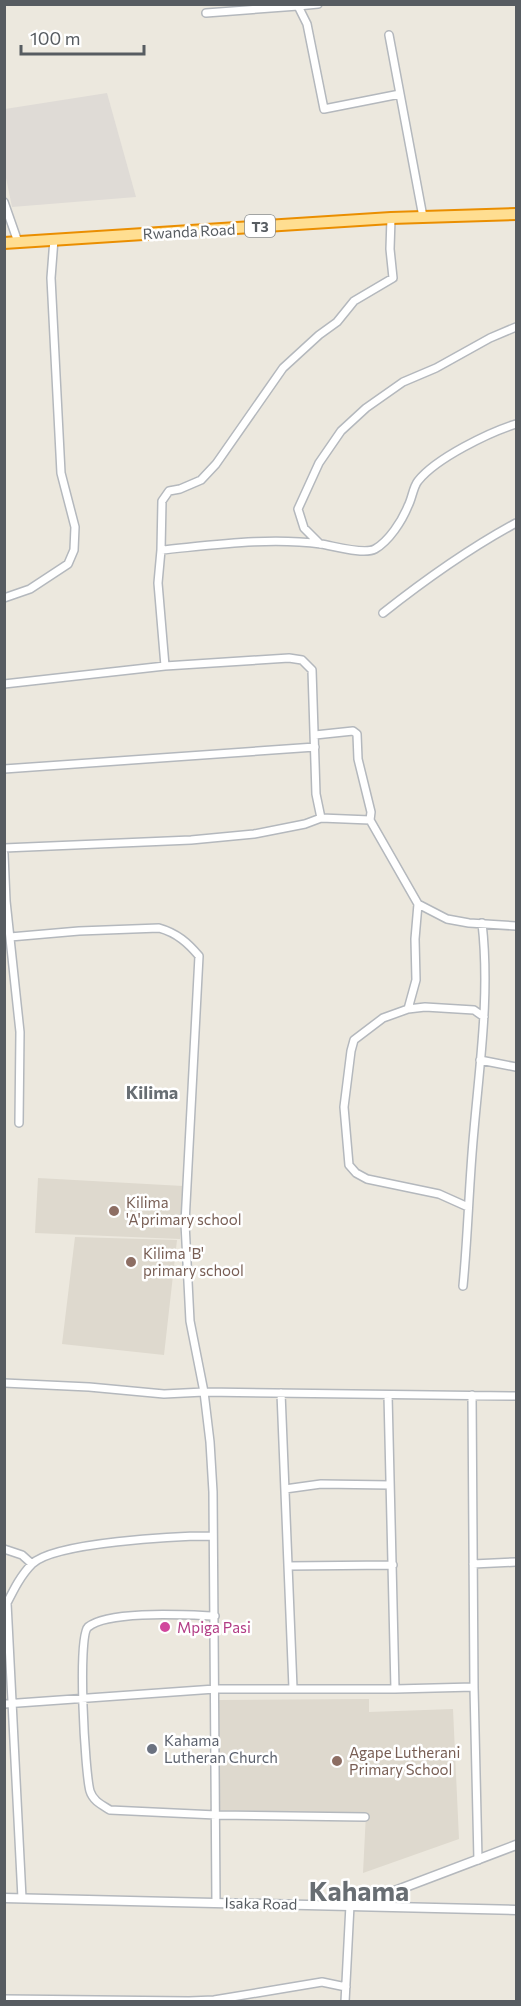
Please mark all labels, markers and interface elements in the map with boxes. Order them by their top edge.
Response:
scale bar [21,18,144,56]
text: 100 m [30,27,80,49]
road number: T3 [245,215,275,237]
street label: Rwanda Road [142,220,236,242]
district label: Kilima [126,1081,178,1103]
place label: Kilima 'A'primary school [126,1193,242,1228]
marker: Kilima 'A'primary school [107,1204,121,1218]
place label: Kilima 'B' primary school [143,1244,244,1279]
marker: Kilima 'B' primary school [124,1255,138,1269]
place label: Mpiga Pasi [177,1618,251,1636]
marker: Mpiga Pasi [158,1620,172,1634]
place label: Kahama Lutheran Church [164,1731,278,1766]
marker: Kahama Lutheran Church [145,1742,159,1756]
place label: Agape Lutherani Primary School [349,1743,460,1778]
marker: Agape Lutherani Primary School [330,1754,344,1768]
district label: Kahama [309,1874,409,1907]
street label: Isaka Road [224,1893,298,1913]

